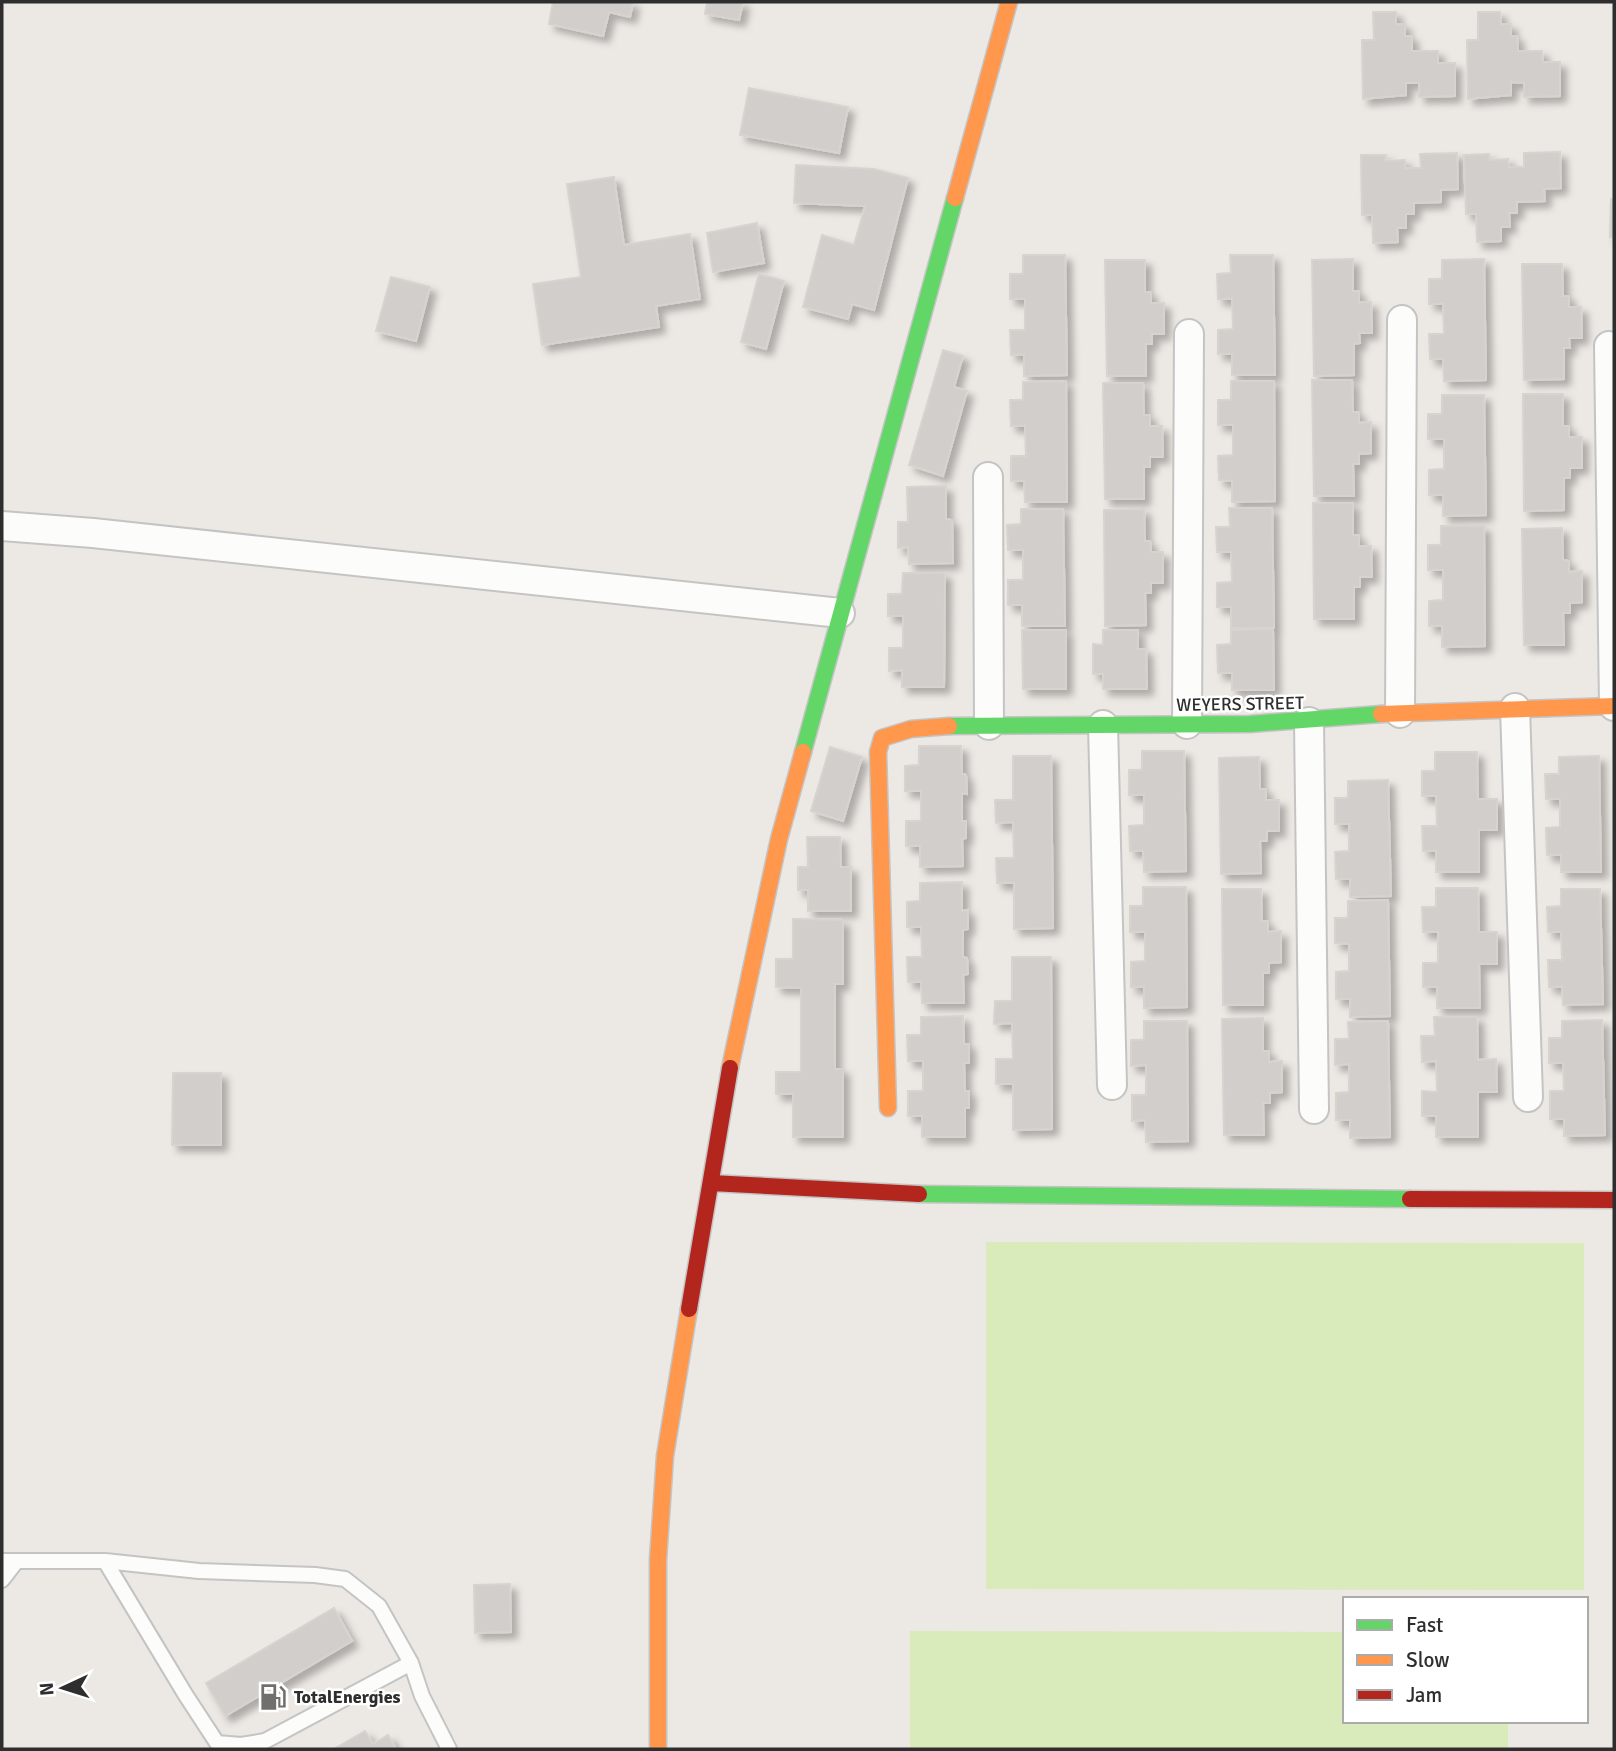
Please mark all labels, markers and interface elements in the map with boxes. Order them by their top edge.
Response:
street label: WEYERS STREET [1176,692,1304,716]
legend [1343,1597,1588,1723]
text: Fast [1406,1612,1443,1638]
text: Slow [1406,1647,1450,1673]
north arrow [28,1653,98,1723]
text: N [35,1682,59,1697]
fuel station icon: TotalEnergies [258,1682,288,1712]
text: Jam [1406,1682,1442,1708]
place label: TotalEnergies [294,1686,401,1708]

